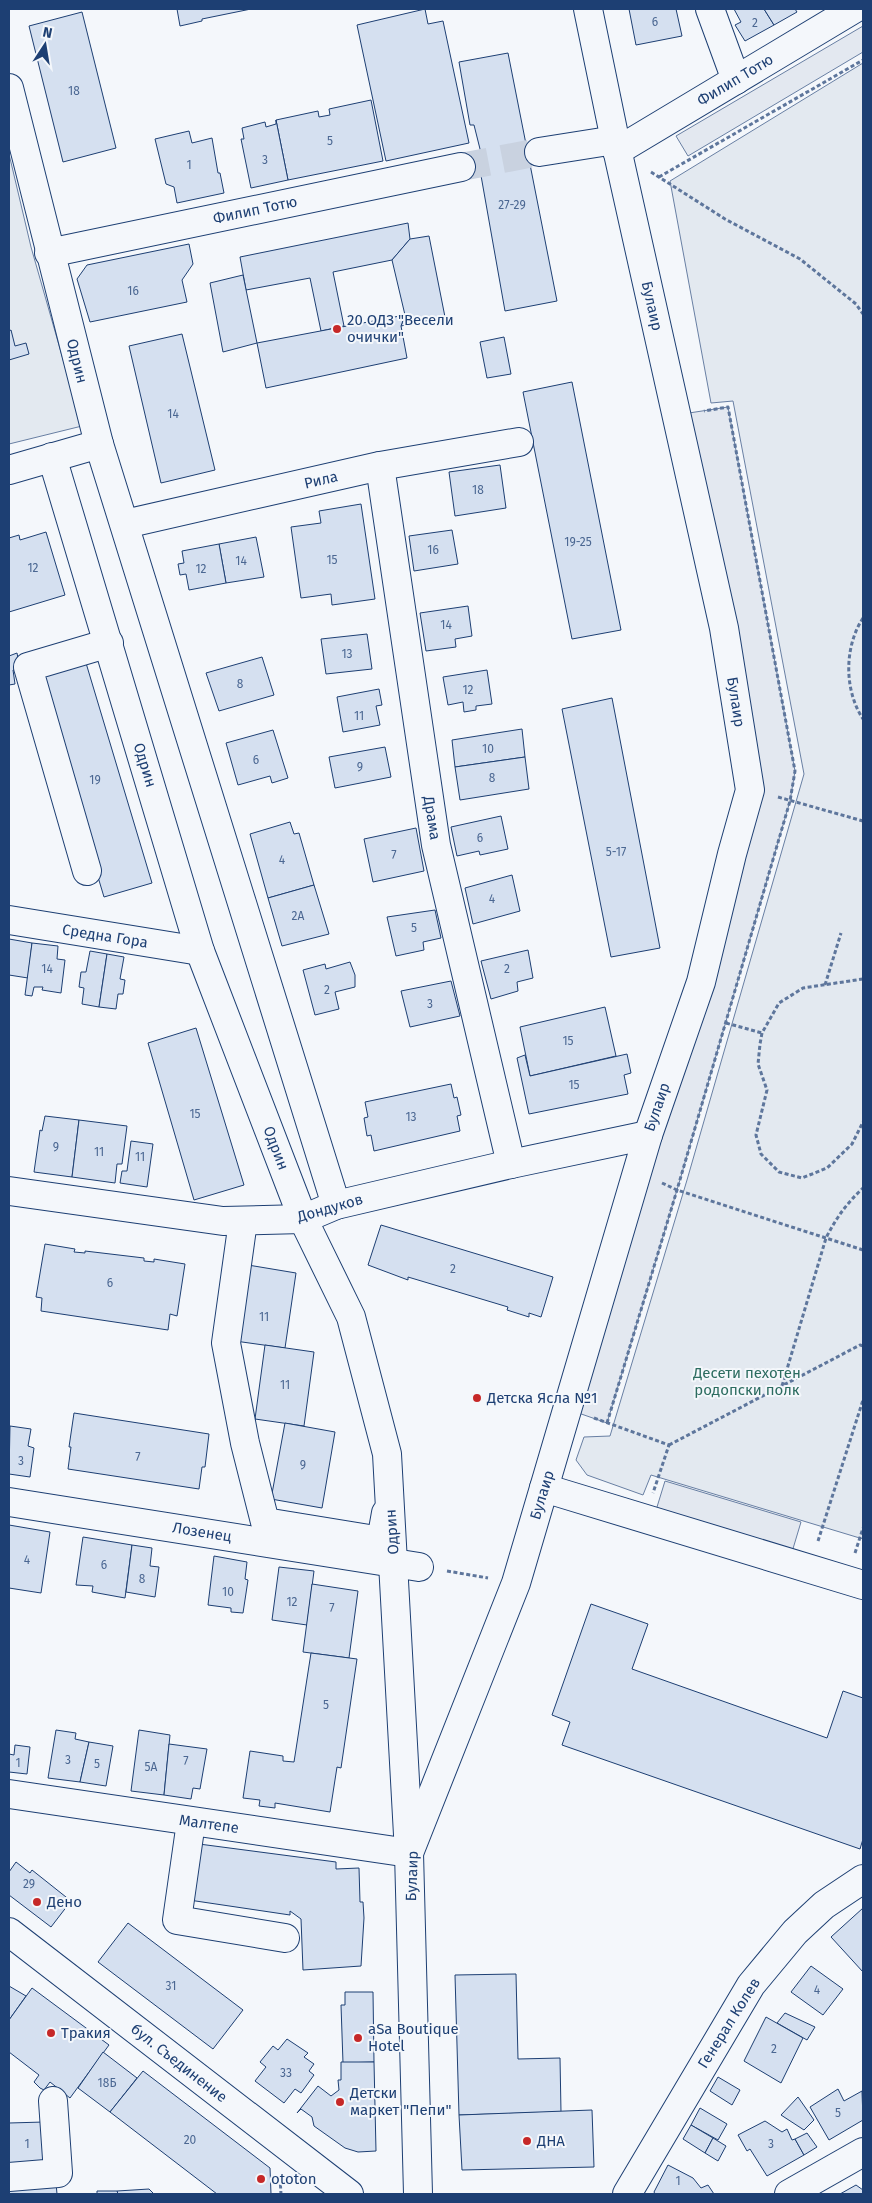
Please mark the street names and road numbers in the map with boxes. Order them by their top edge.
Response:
street label: Филип Тотю [694,50,776,110]
street label: Филип Тотю [211,192,299,228]
street label: Булаир [638,279,666,333]
street label: Одрин [63,337,91,385]
street label: Рила [302,467,340,493]
street label: Булаир [723,676,749,728]
street label: Одрин [130,741,160,789]
street label: Драма [419,794,444,841]
street label: Средна Гора [61,920,149,952]
street label: Булаир [640,1080,674,1134]
street label: Одрин [259,1124,293,1172]
street label: Дондуков [294,1190,365,1226]
street label: Булаир [526,1468,558,1522]
street label: Одрин [381,1509,403,1555]
street label: Лозенец [171,1518,233,1546]
street label: Малтепе [178,1811,240,1837]
street label: Булаир [402,1850,422,1902]
street label: Генерал Колев [694,1974,764,2072]
street label: бул. Съединение [127,2020,231,2106]

